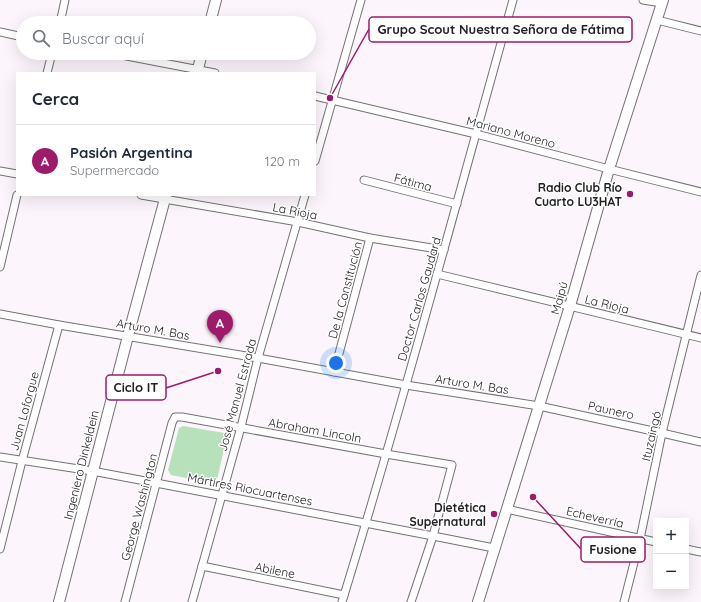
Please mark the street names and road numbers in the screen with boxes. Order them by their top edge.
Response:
street label: Mariano Moreno [465,113,557,151]
street label: Fátima [392,170,434,194]
street label: La Rioja [271,199,319,223]
street label: Doctor Carlos Gaudard [394,235,444,363]
street label: De la Constitución [325,240,365,340]
street label: Maipú [547,280,571,316]
street label: La Rioja [583,291,631,317]
street label: Arturo M. Bas [115,315,191,343]
street label: José Manuel Estrada [215,337,259,453]
street label: Juan Laforgue [6,370,42,452]
street label: Arturo M. Bas [434,371,510,397]
street label: Paunero [587,398,635,422]
street label: Ingeniero Dinkeldein [60,409,102,521]
street label: Ituzaingó [638,409,664,463]
street label: Abraham Lincoln [267,414,363,446]
street label: George Washington [117,452,161,562]
street label: Mártires Riocuartenses [186,470,314,509]
street label: Echeverría [565,503,625,531]
street label: Abilene [254,559,297,581]

